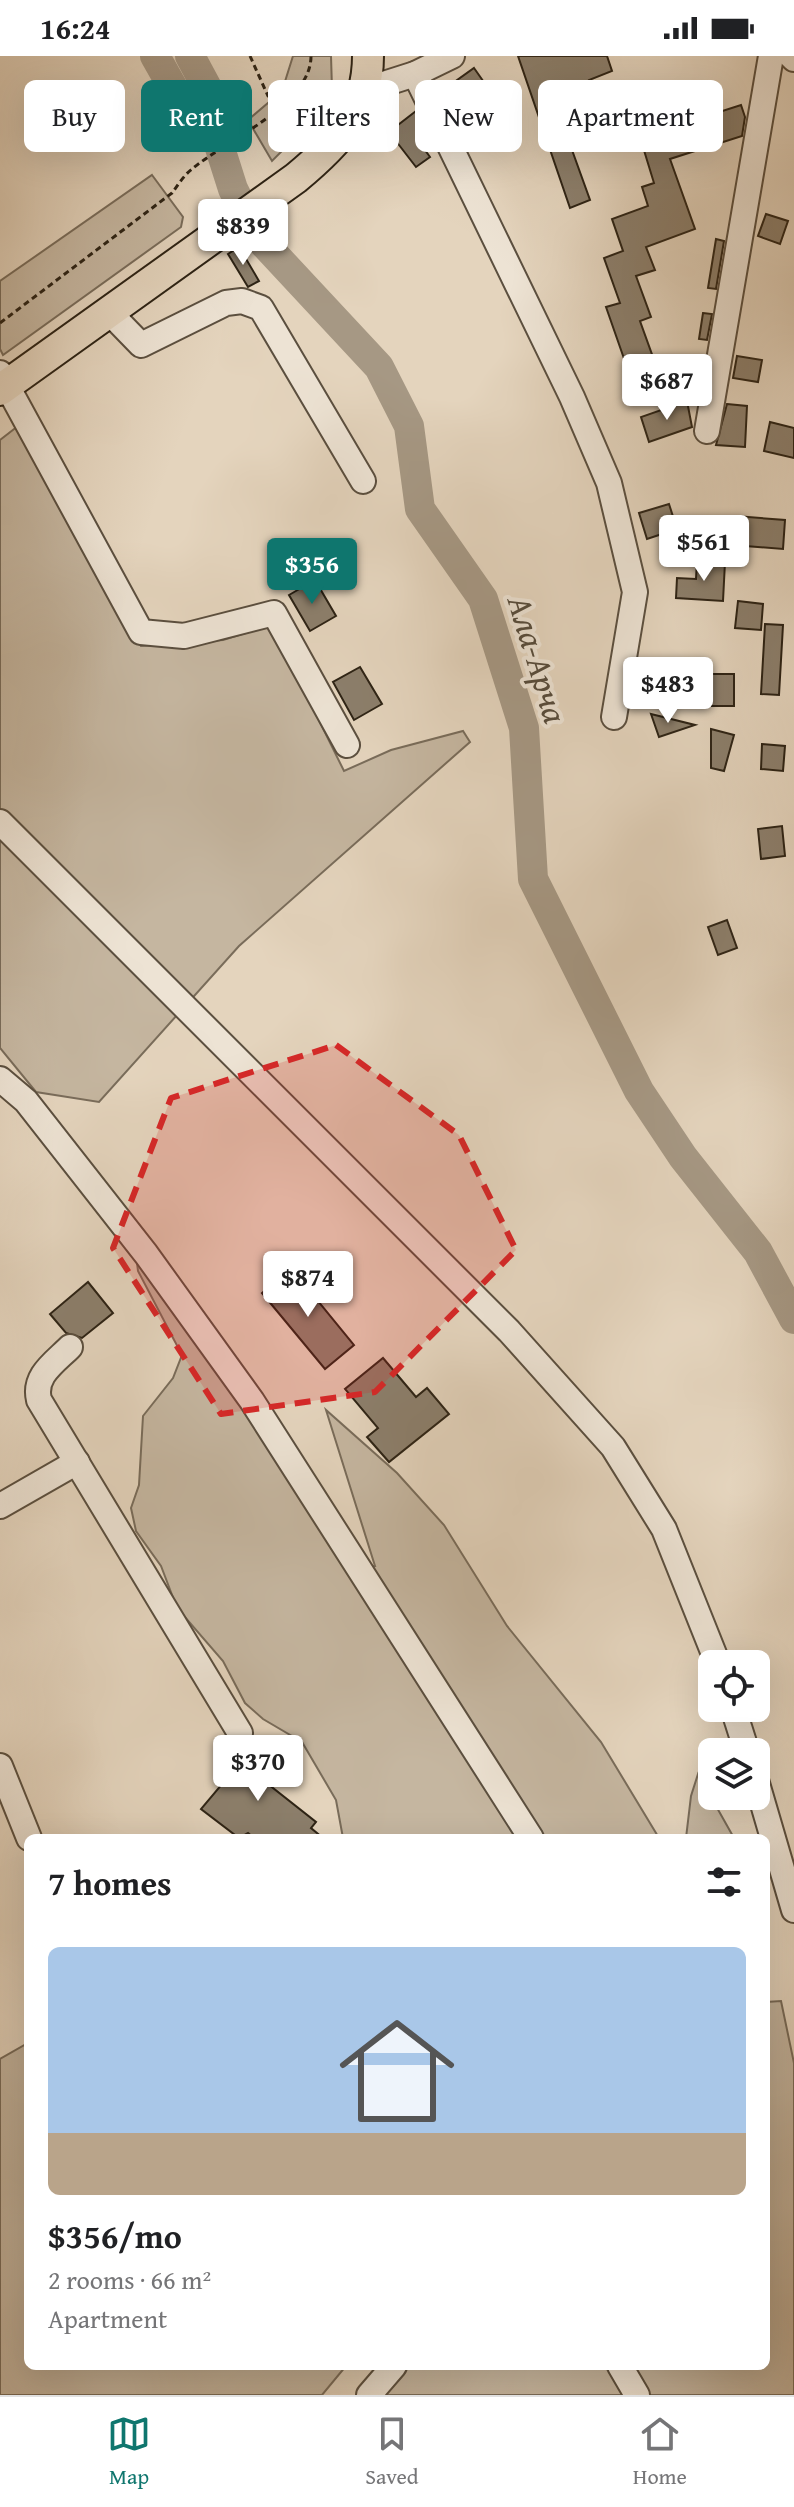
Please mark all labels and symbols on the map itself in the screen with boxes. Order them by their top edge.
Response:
pin: $839 [196,199,290,267]
pin: $687 [620,354,714,422]
pin: $561 [657,515,751,583]
pin: $356 [265,538,359,606]
water label: Ала-Арча [496,588,581,729]
pin: $483 [621,657,715,725]
pin: $874 [261,1251,355,1319]
pin: $370 [211,1735,305,1803]

